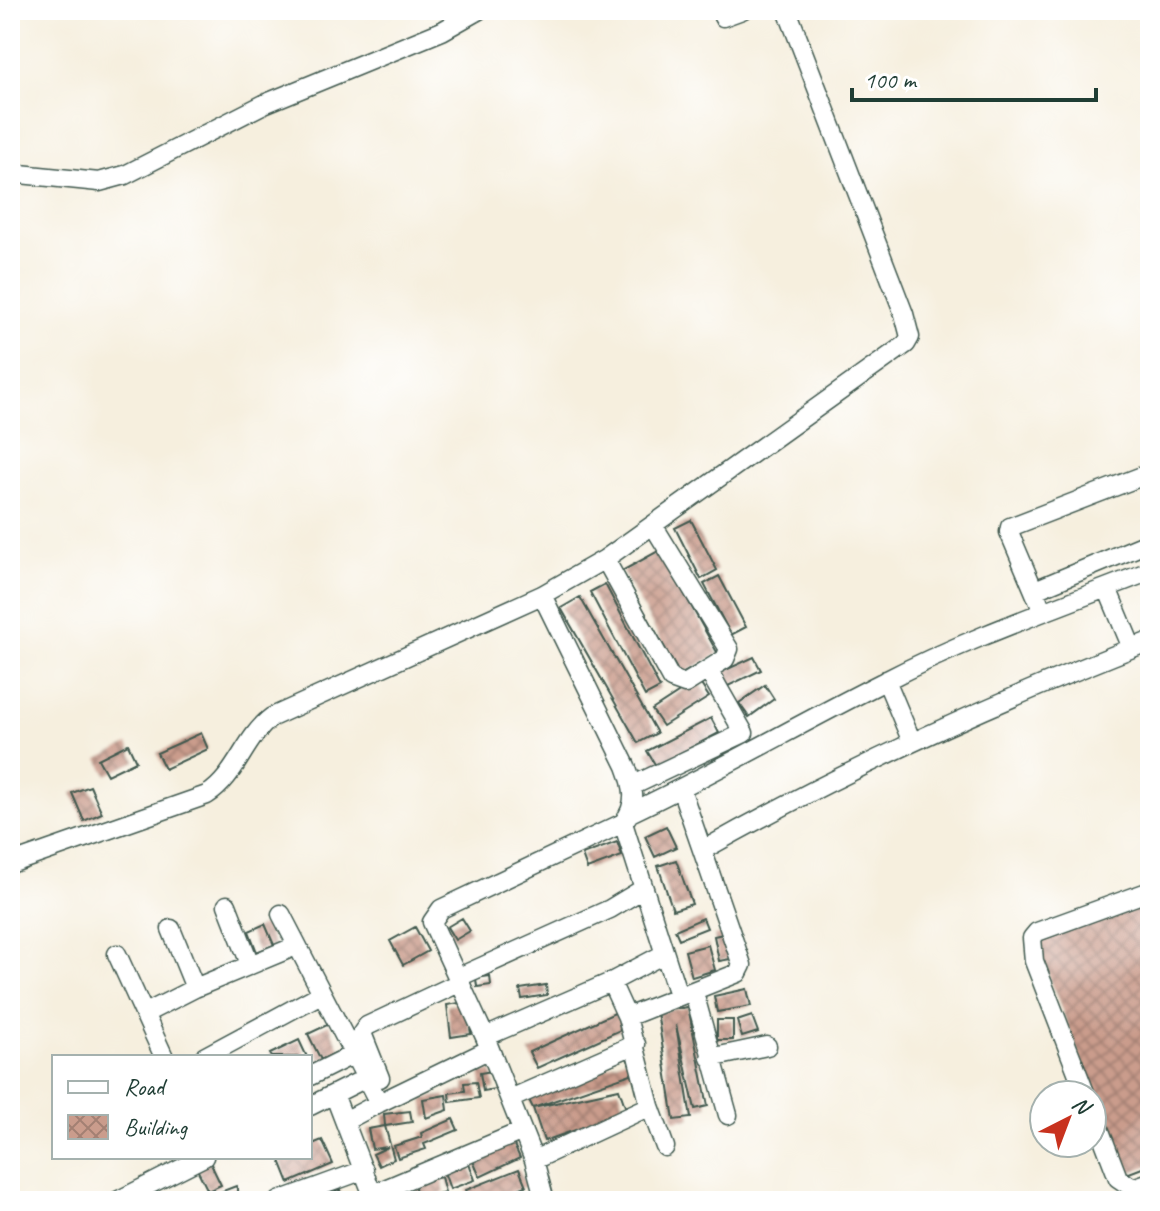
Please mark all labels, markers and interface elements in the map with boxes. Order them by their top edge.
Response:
scale bar [852,52,1096,102]
text: 100 m [864,65,918,95]
legend [52,1055,312,1159]
text: Road [124,1072,168,1102]
north arrow [1028,1079,1108,1159]
text: N [1066,1090,1098,1122]
text: Building [124,1112,189,1142]

